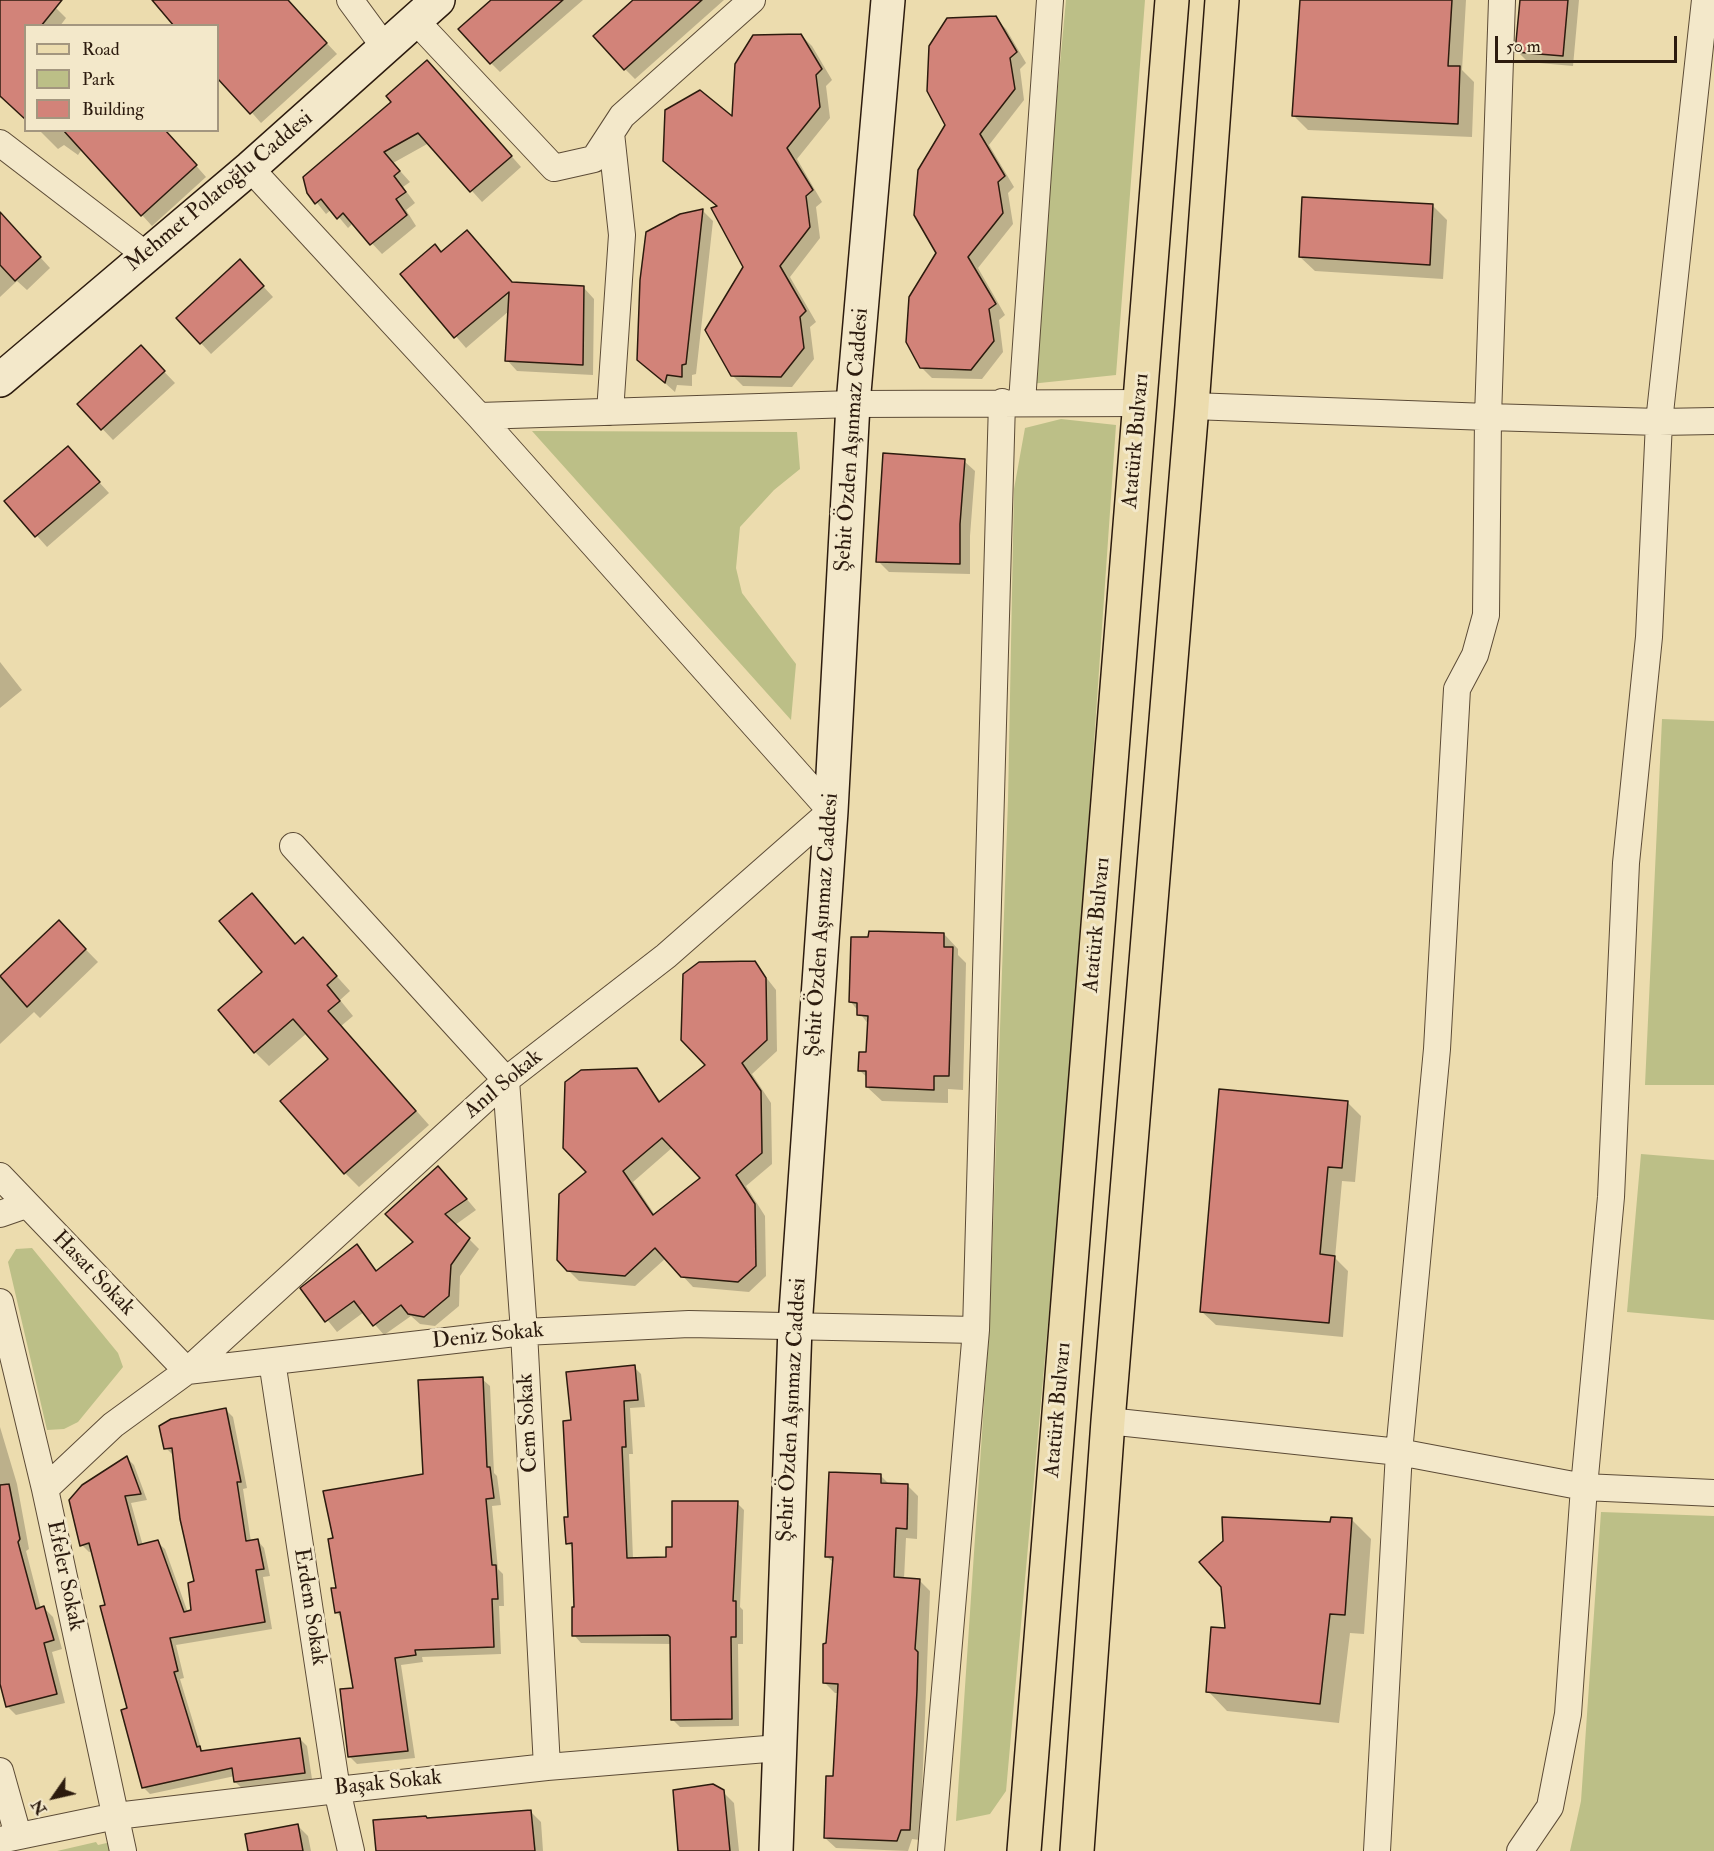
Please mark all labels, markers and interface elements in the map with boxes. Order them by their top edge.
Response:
legend [24,24,219,132]
scale bar [1498,24,1680,62]
text: 50 m [1506,35,1541,58]
text: Road [82,38,120,61]
text: Park [82,68,115,91]
text: Building [82,98,144,121]
street label: Mehmet Polatoğlu Caddesi [121,106,319,278]
street label: Şehit Özden Aşınmaz Caddesi [831,307,875,573]
street label: Atatürk Bulvarı [1118,372,1156,510]
street label: Şehit Özden Aşınmaz Caddesi [801,792,845,1058]
street label: Atatürk Bulvarı [1079,856,1117,994]
street label: Anıl Sokak [459,1045,549,1125]
street label: Hasat Sokak [46,1226,140,1322]
street label: Şehit Özden Aşınmaz Caddesi [773,1277,813,1543]
street label: Deniz Sokak [431,1318,545,1356]
street label: Atatürk Bulvarı [1040,1341,1078,1479]
street label: Cem Sokak [513,1373,545,1473]
street label: Efeler Sokak [39,1518,89,1634]
street label: Erdem Sokak [287,1547,331,1667]
street label: Başak Sokak [333,1765,443,1803]
north arrow [24,1767,84,1827]
text: N [27,1796,51,1819]

